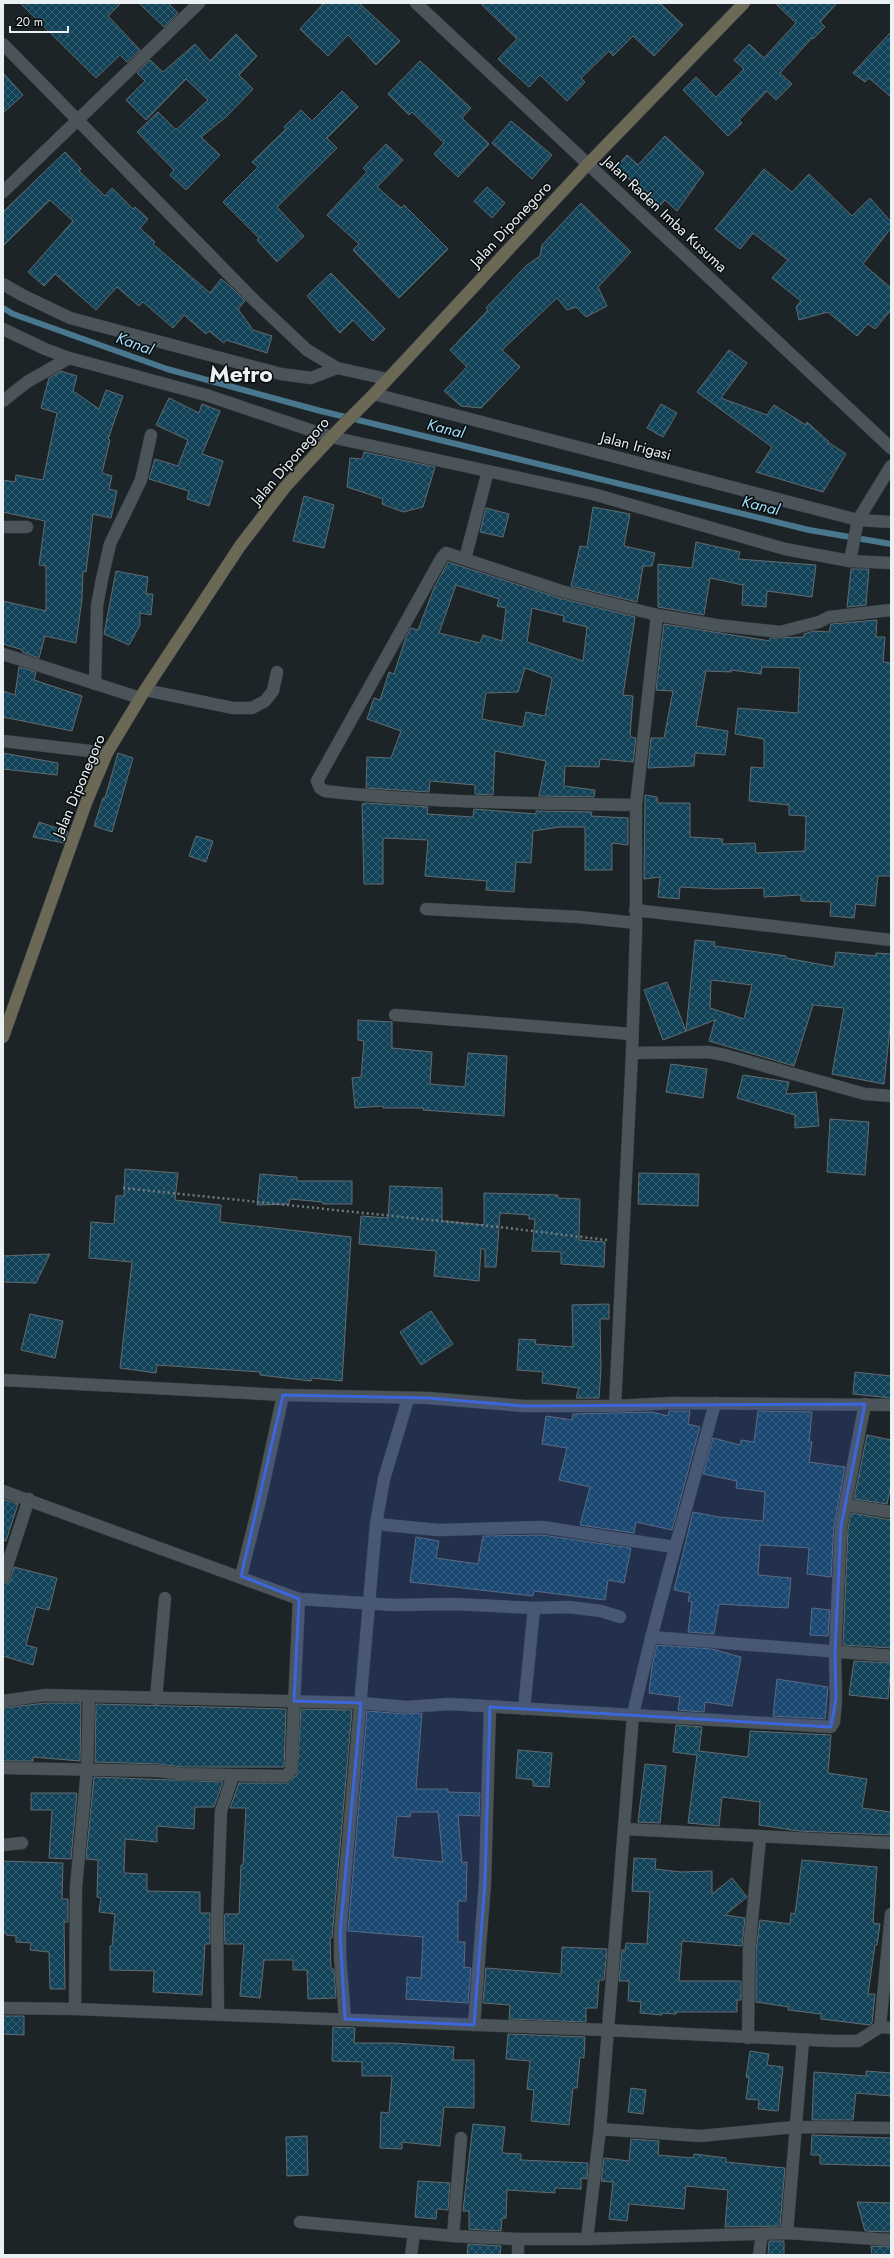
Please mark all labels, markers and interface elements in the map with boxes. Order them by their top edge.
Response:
scale bar [10,8,68,34]
text: 20 m [16,13,43,31]
street label: Jalan Raden Imba Kusuma [597,149,732,277]
street label: Jalan Diponegoro [464,176,557,273]
water label: Kanal [113,326,158,361]
district label: Metro [209,357,273,391]
street label: Jalan Diponegoro [244,412,334,511]
water label: Kanal [425,413,469,445]
street label: Jalan Irigasi [596,426,674,466]
water label: Kanal [740,490,784,522]
street label: Jalan Diponegoro [47,731,111,843]

